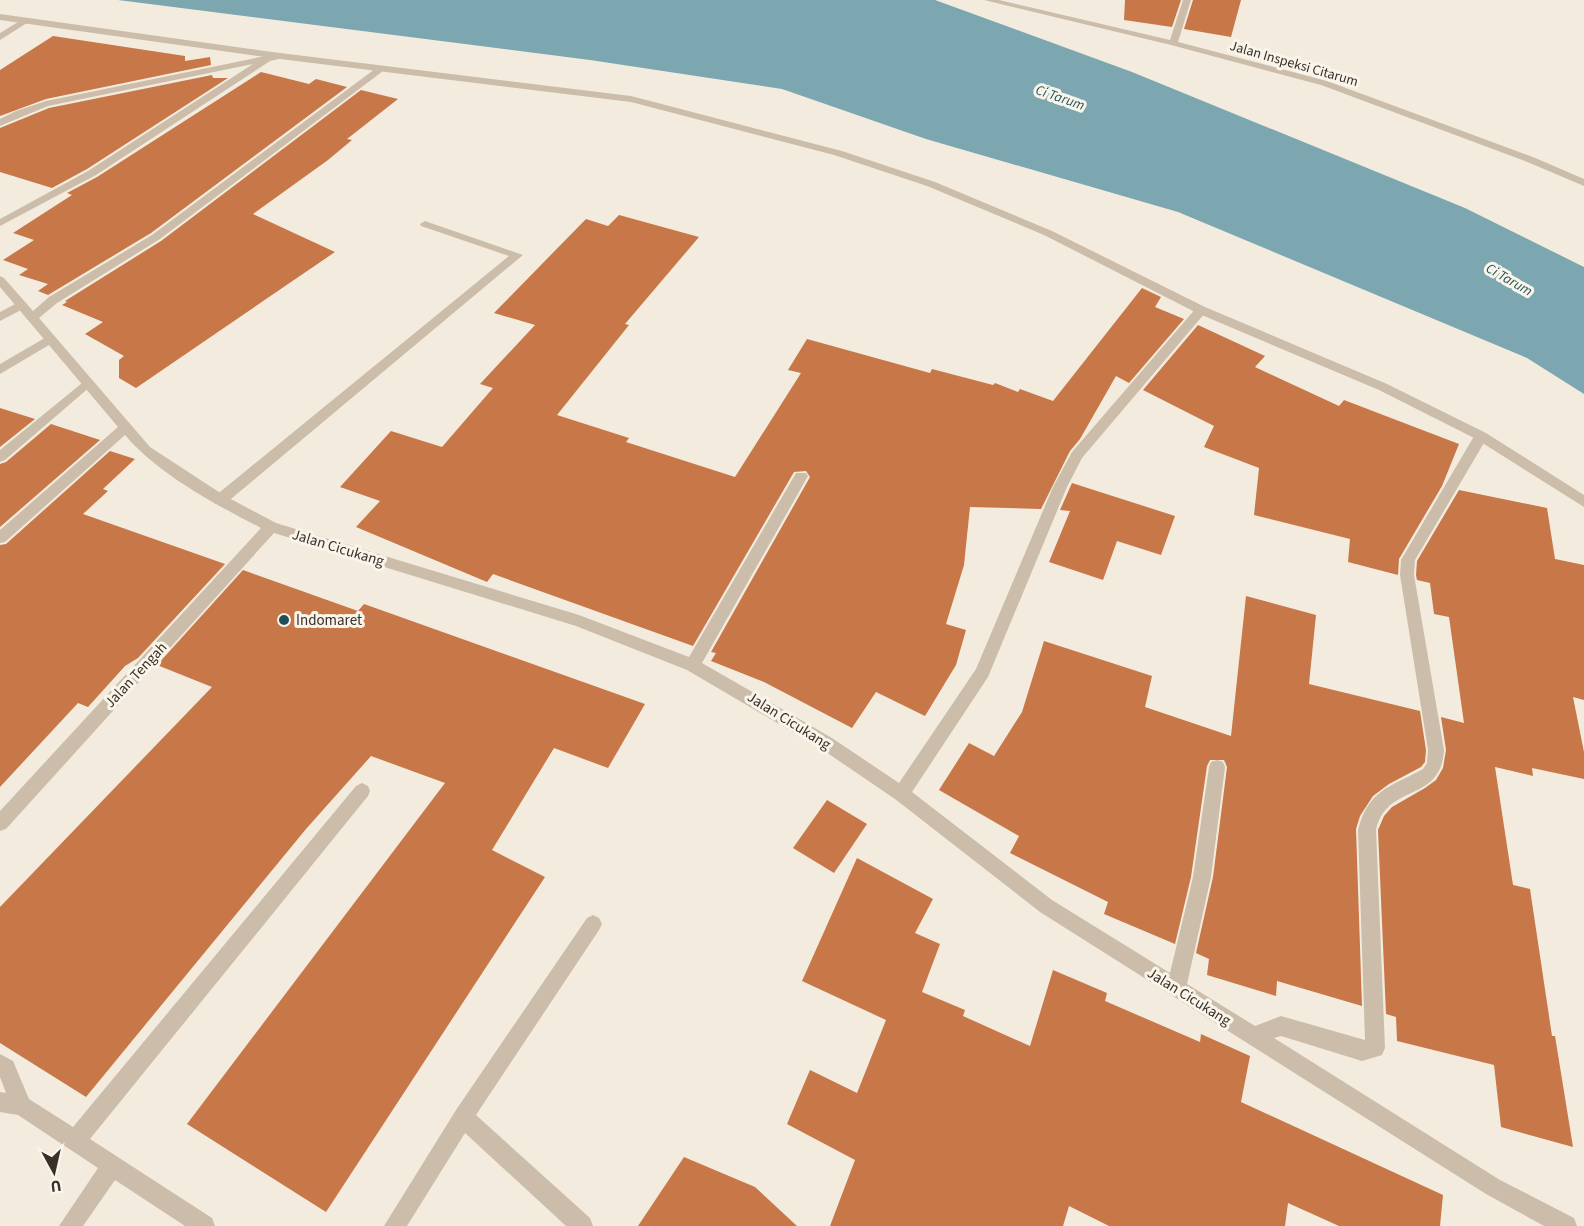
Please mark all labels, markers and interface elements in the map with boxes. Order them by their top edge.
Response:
street label: Jalan Inspeksi Citarum [1227,36,1361,92]
water label: Ci Tarum [1033,80,1087,116]
water label: Ci Tarum [1482,259,1536,301]
street label: Jalan Cicukang [289,524,387,572]
place label: Indomaret [296,610,362,631]
marker: Indomaret [277,613,291,627]
street label: Jalan Tengah [100,637,172,713]
street label: Jalan Cicukang [743,687,835,755]
street label: Jalan Cicukang [1143,963,1235,1031]
north arrow [24,1142,84,1202]
text: U [49,1174,63,1197]

